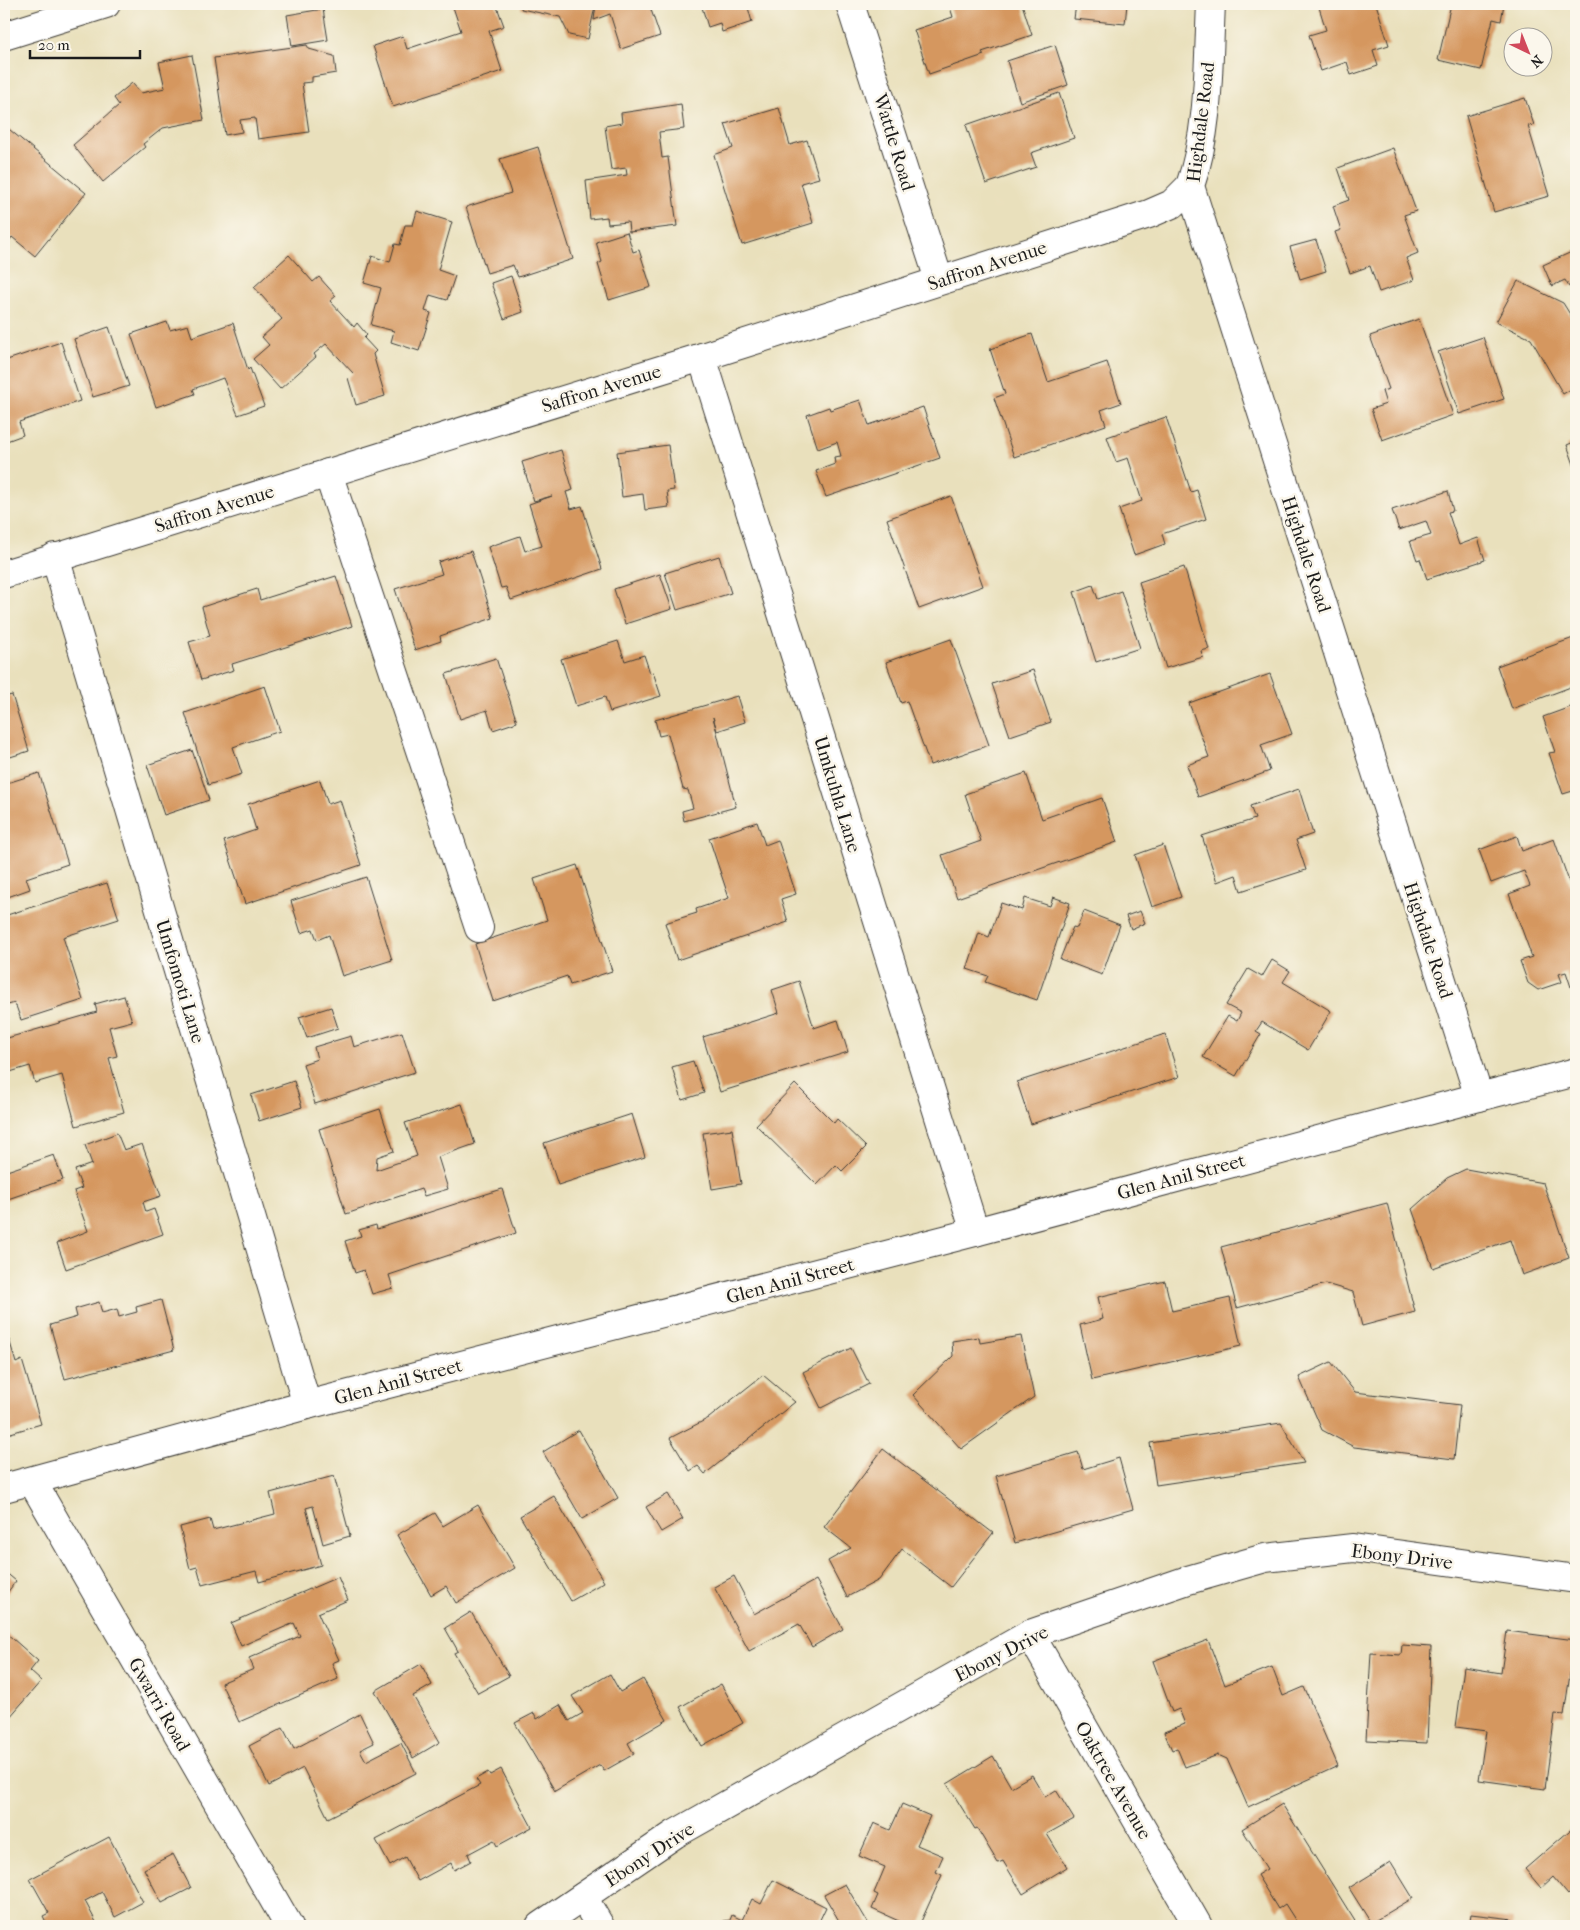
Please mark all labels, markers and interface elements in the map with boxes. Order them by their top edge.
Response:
scale bar [30,28,140,60]
north arrow [1502,28,1552,78]
text: 20 m [38,36,70,54]
text: N [1527,51,1546,71]
street label: Highdale Road [1183,60,1219,184]
street label: Wattle Road [869,90,919,194]
street label: Saffron Avenue [925,236,1050,296]
street label: Saffron Avenue [539,360,664,418]
street label: Saffron Avenue [152,480,277,538]
street label: Highdale Road [1277,493,1335,616]
street label: Umkuhla Lane [809,733,865,855]
street label: Highdale Road [1399,879,1457,1002]
street label: Umfomoti Lane [151,917,209,1046]
street label: Glen Anil Street [1115,1149,1248,1205]
street label: Glen Anil Street [724,1253,857,1309]
street label: Glen Anil Street [332,1354,465,1410]
street label: Ebony Drive [1350,1540,1454,1574]
street label: Ebony Drive [951,1621,1052,1687]
street label: Gwarri Road [124,1654,195,1756]
street label: Oaktree Avenue [1070,1718,1156,1843]
street label: Ebony Drive [601,1818,698,1892]

